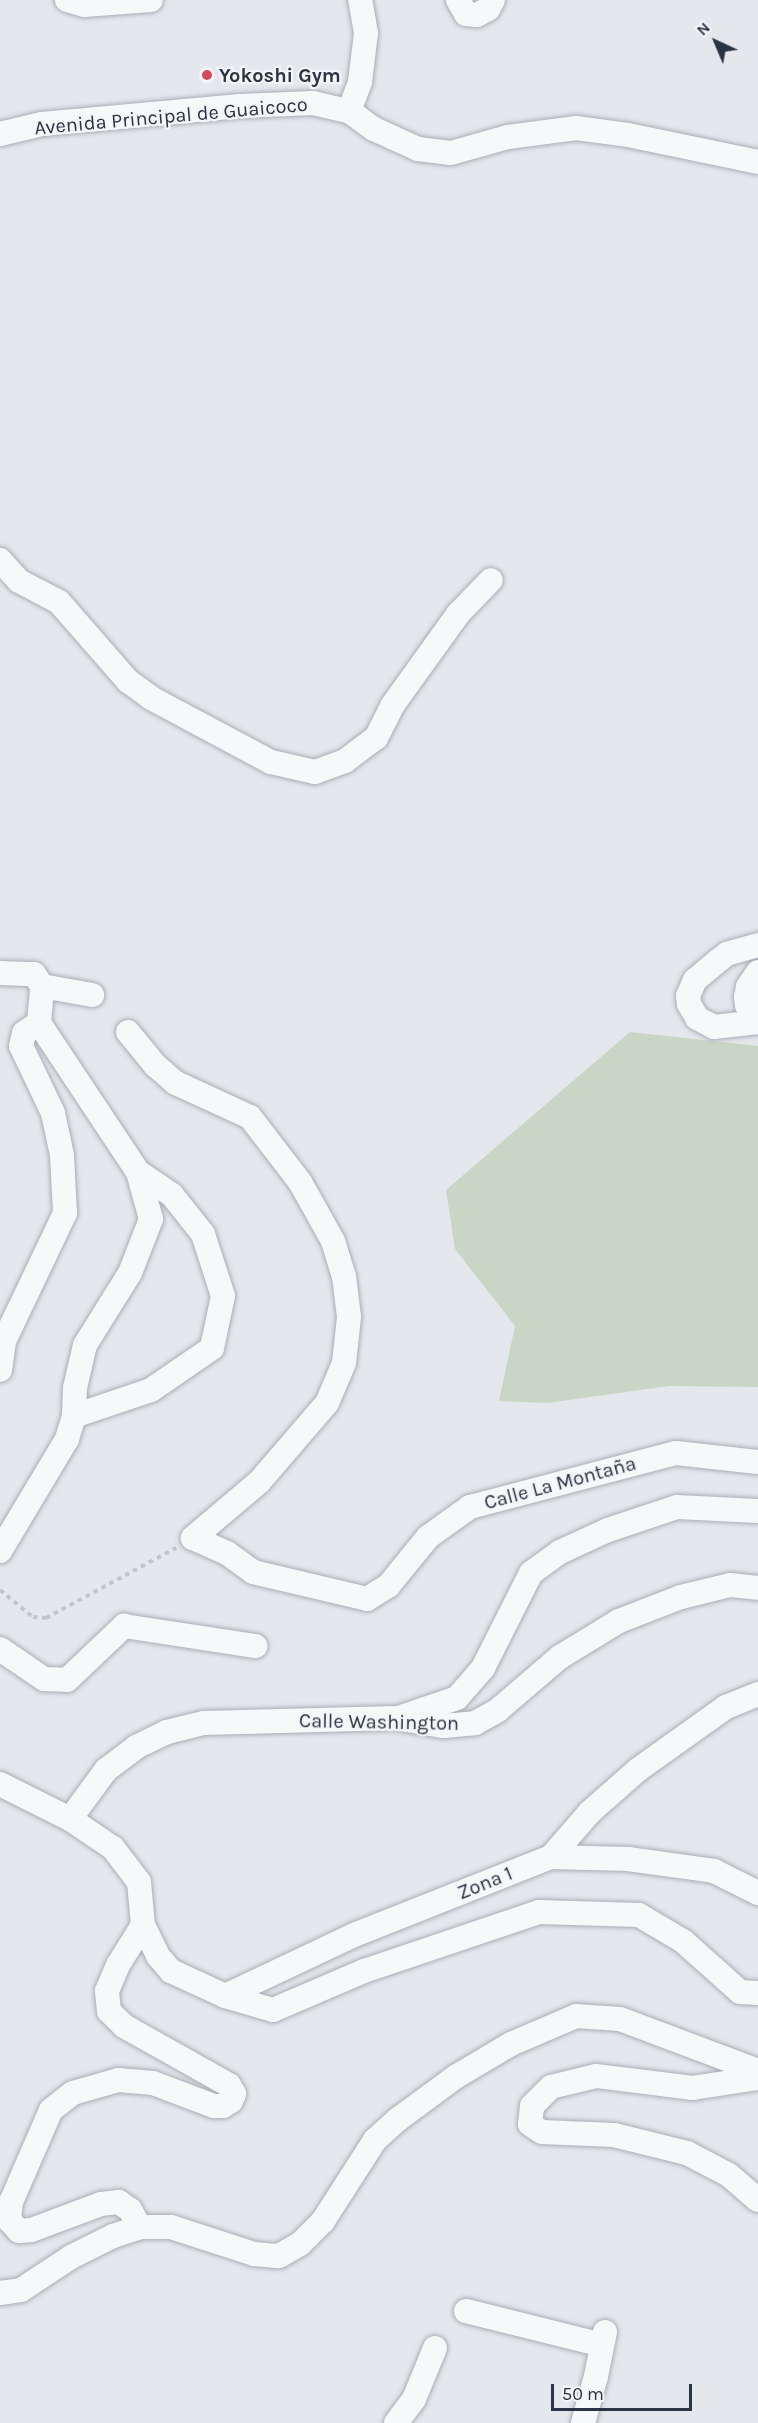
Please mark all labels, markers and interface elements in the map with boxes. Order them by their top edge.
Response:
north arrow [686,12,746,72]
text: N [692,18,714,40]
place label: Yokoshi Gym [219,63,341,87]
marker: Yokoshi Gym [200,68,214,82]
street label: Avenida Principal de Guaicoco [33,92,309,140]
street label: Calle La Montaña [481,1451,639,1515]
street label: Calle Washington [299,1709,459,1735]
street label: Zona 1 [454,1861,516,1905]
scale bar [554,2372,695,2410]
text: 50 m [562,2383,604,2405]

